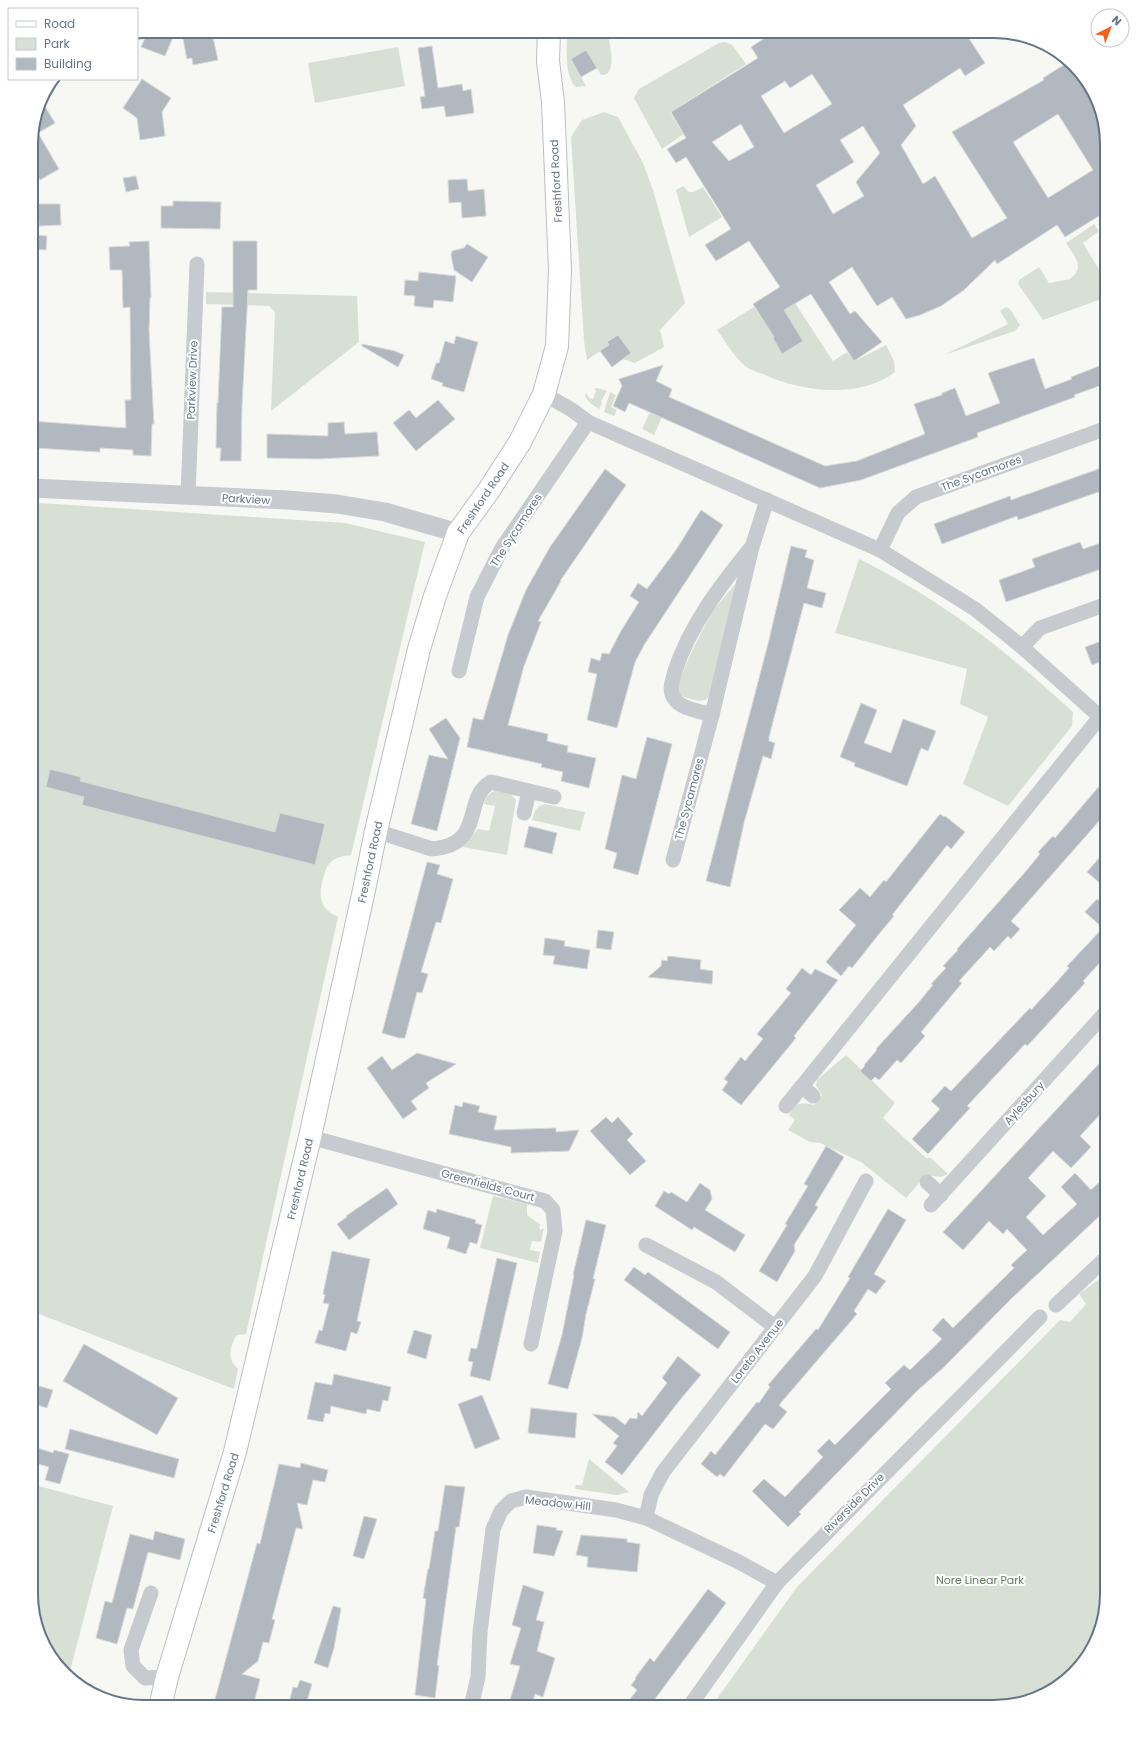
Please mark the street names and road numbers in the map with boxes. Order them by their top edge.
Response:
street label: Freshford Road [546,139,566,223]
street label: Parkview Drive [183,340,201,420]
street label: The Sycamores [939,451,1024,495]
street label: Freshford Road [453,459,513,537]
street label: Parkview [221,490,271,508]
street label: The Sycamores [486,490,546,570]
street label: The Sycamores [670,756,708,842]
street label: Freshford Road [354,820,386,904]
street label: Aylesbury [1000,1077,1048,1128]
street label: Freshford Road [283,1137,317,1221]
street label: Greenfields Court [440,1165,536,1205]
street label: Loreto Avenue [727,1315,787,1387]
street label: Freshford Road [203,1451,243,1535]
street label: Riverside Drive [820,1469,888,1537]
street label: Meadow Hill [524,1492,592,1514]

